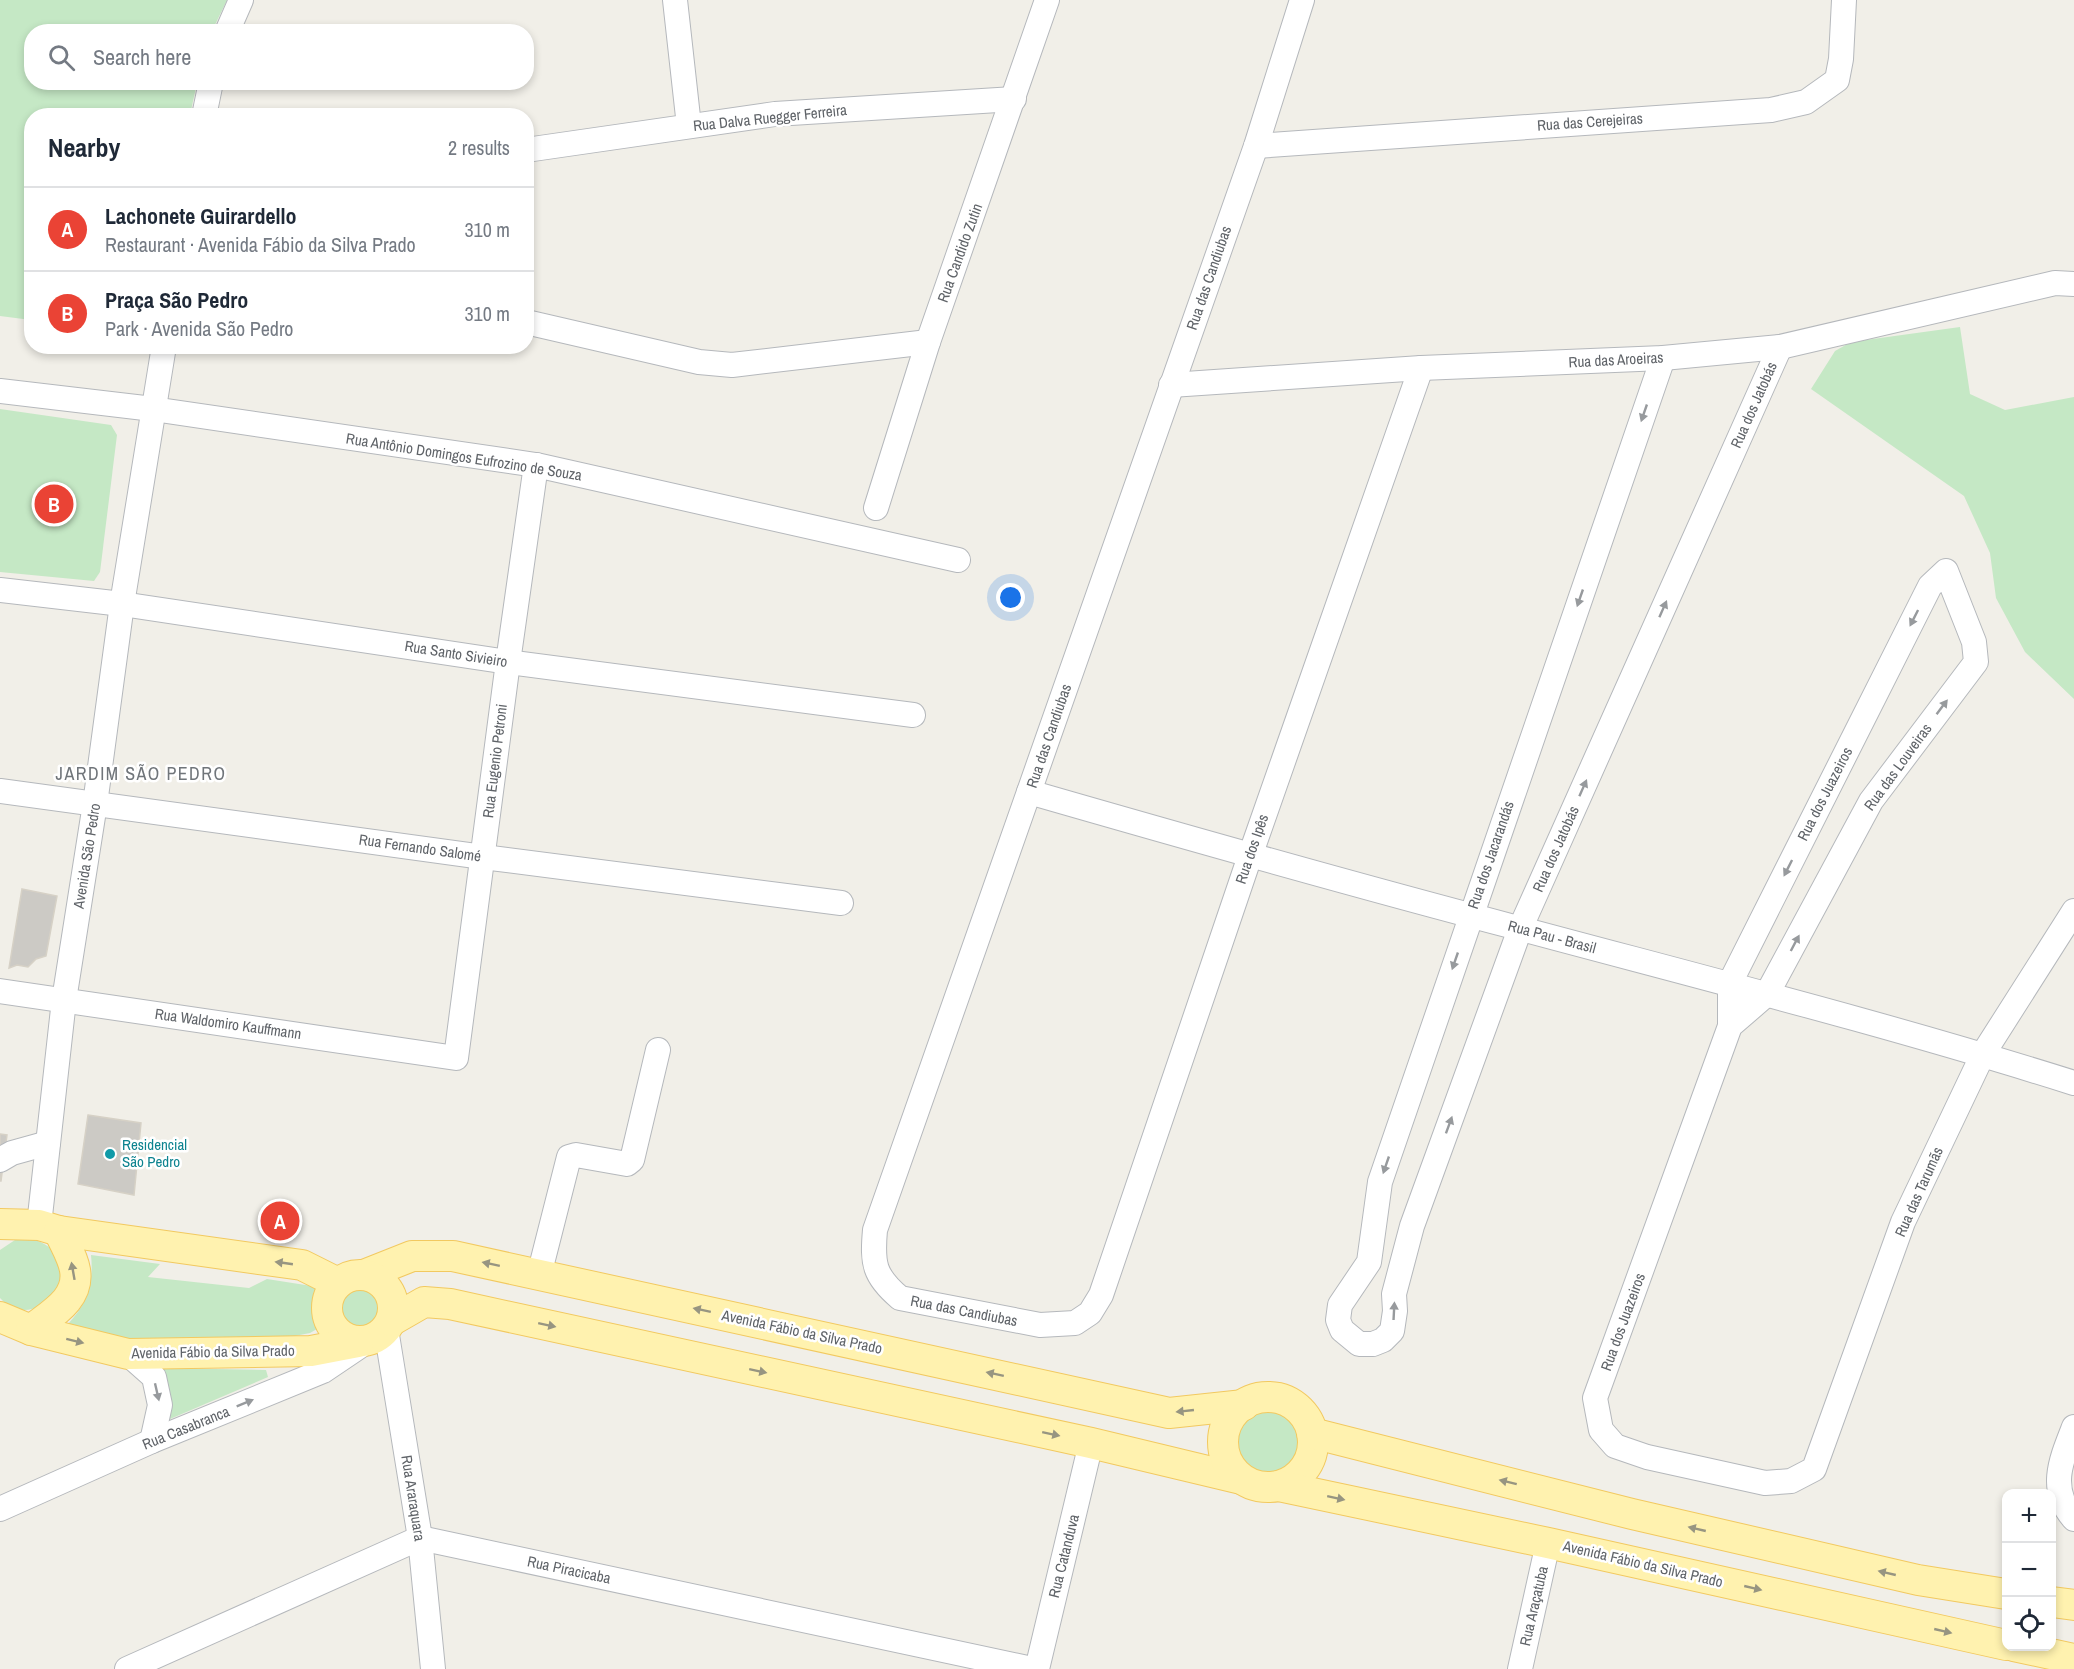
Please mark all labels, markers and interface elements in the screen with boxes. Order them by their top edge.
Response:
search box [24,24,534,90]
icon: search [45,41,78,74]
text: Search here [93,42,191,72]
street label: Rua Dalva Ruegger Ferreira [692,99,848,136]
street label: Rua das Cerejeiras [1536,107,1644,136]
text: Nearby [48,130,120,165]
text: 2 results [448,134,510,161]
street label: Rua Candido Zutin [932,200,987,305]
text: Lachonete Guirardello [105,201,297,231]
text: A [62,216,73,243]
text: 310 m [464,216,510,243]
street label: Rua das Candiubas [1181,223,1236,333]
text: Restaurant · Avenida Fábio da Silva Prado [105,231,416,258]
text: Praça São Pedro [105,285,248,315]
text: B [62,300,73,327]
text: 310 m [464,300,510,327]
text: Park · Avenida São Pedro [105,315,293,342]
street label: Rua das Aroeiras [1568,347,1664,372]
street label: Rua dos Jatobás [1725,358,1782,451]
one-way arrow [1638,405,1648,423]
street label: Rua Antônio Domingos Eufrozino de Souza [345,427,584,486]
pin: B [34,482,74,526]
your location [996,583,1025,612]
one-way arrow [1575,589,1585,607]
one-way arrow [1658,601,1667,618]
one-way arrow [1909,610,1918,627]
street label: Rua Santo Sivieiro [403,635,509,672]
street label: Rua das Candiubas [1021,681,1076,791]
one-way arrow [1936,699,1948,715]
street label: Rua Eugenio Petroni [477,703,512,819]
street label: Rua das Louveiras [1859,719,1936,815]
street label: Rua dos Juazeiros [1792,743,1857,844]
district label: JARDIM SÃO PEDRO [56,761,226,786]
one-way arrow [1578,778,1588,796]
street label: Rua dos Jacarandás [1462,798,1519,912]
street label: Avenida São Pedro [68,802,105,911]
street label: Rua dos Jatobás [1527,802,1584,895]
street label: Rua dos Ipês [1230,811,1273,887]
street label: Rua Fernando Salomé [358,829,483,866]
one-way arrow [1784,859,1793,876]
street label: Rua Pau - Brasil [1506,915,1598,958]
one-way arrow [1790,934,1800,951]
one-way arrow [1450,952,1460,970]
street label: Rua Waldomiro Kauffmann [153,1003,303,1044]
one-way arrow [1445,1116,1455,1134]
place label: Residencial São Pedro [122,1134,187,1172]
street label: Rua das Tarumãs [1889,1143,1948,1240]
marker: Residencial São Pedro [103,1147,117,1161]
one-way arrow [1380,1156,1390,1174]
pin: A [260,1198,300,1244]
one-way arrow [275,1258,294,1267]
one-way arrow [481,1259,500,1268]
one-way arrow [68,1261,77,1280]
street label: Rua dos Juazeiros [1595,1270,1650,1374]
street label: Rua das Candiubas [909,1290,1019,1331]
one-way arrow [1390,1301,1399,1320]
street label: Avenida Fábio da Silva Prado [719,1304,884,1359]
one-way arrow [692,1305,711,1314]
one-way arrow [537,1321,556,1330]
one-way arrow [66,1337,85,1347]
street label: Avenida Fábio da Silva Prado [130,1340,295,1363]
one-way arrow [749,1366,767,1376]
one-way arrow [985,1369,1004,1379]
one-way arrow [153,1383,162,1402]
one-way arrow [237,1398,255,1408]
street label: Rua Casabranca [139,1400,233,1455]
one-way arrow [1176,1406,1195,1416]
one-way arrow [1042,1430,1061,1439]
street label: Rua Araraquara [396,1453,431,1543]
one-way arrow [1498,1477,1517,1487]
map controls [2002,1489,2056,1651]
button: + [2002,1489,2056,1543]
one-way arrow [1327,1494,1345,1504]
street label: Rua Catanduva [1043,1512,1084,1600]
one-way arrow [1688,1523,1706,1533]
street label: Avenida Fábio da Silva Prado [1560,1535,1725,1592]
button: − [2002,1543,2056,1597]
street label: Rua Piracicaba [525,1550,613,1589]
street label: Rua Araçatuba [1514,1564,1553,1648]
one-way arrow [1878,1567,1896,1577]
one-way arrow [1743,1584,1762,1594]
button: locate [2002,1597,2056,1651]
one-way arrow [1934,1627,1953,1636]

